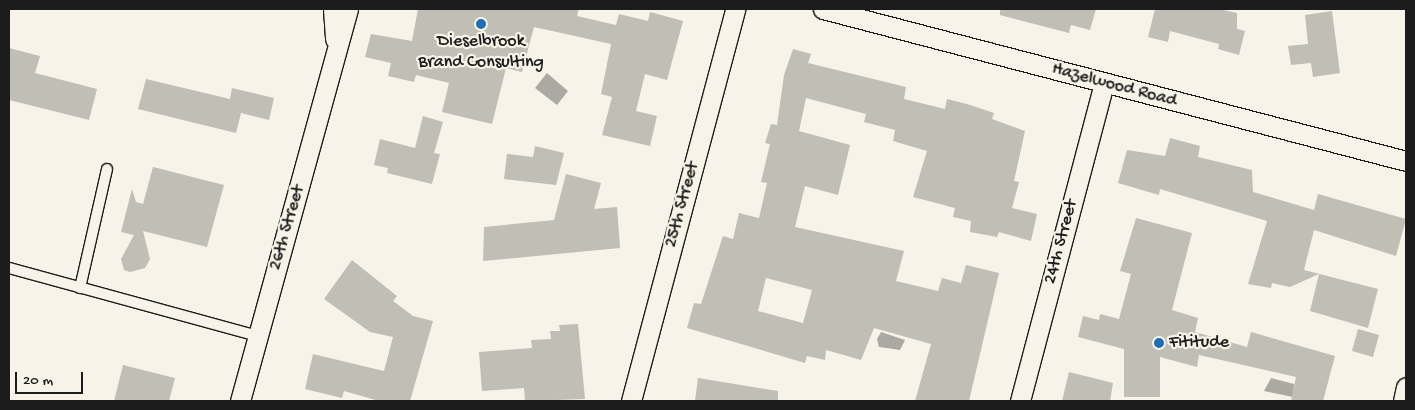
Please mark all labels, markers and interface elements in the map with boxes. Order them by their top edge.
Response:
marker: Dieselbrook Brand Consulting [475,18,487,30]
place label: Dieselbrook Brand Consulting [418,32,544,74]
street label: Hazelwood Road [1049,59,1179,113]
street label: 25th Street [661,160,705,250]
street label: 26th Street [266,183,310,273]
street label: 24th Street [1040,197,1084,287]
place label: Fititude [1169,332,1229,354]
marker: Fititude [1153,337,1165,349]
scale bar [18,362,85,394]
text: 20 m [23,372,53,390]

